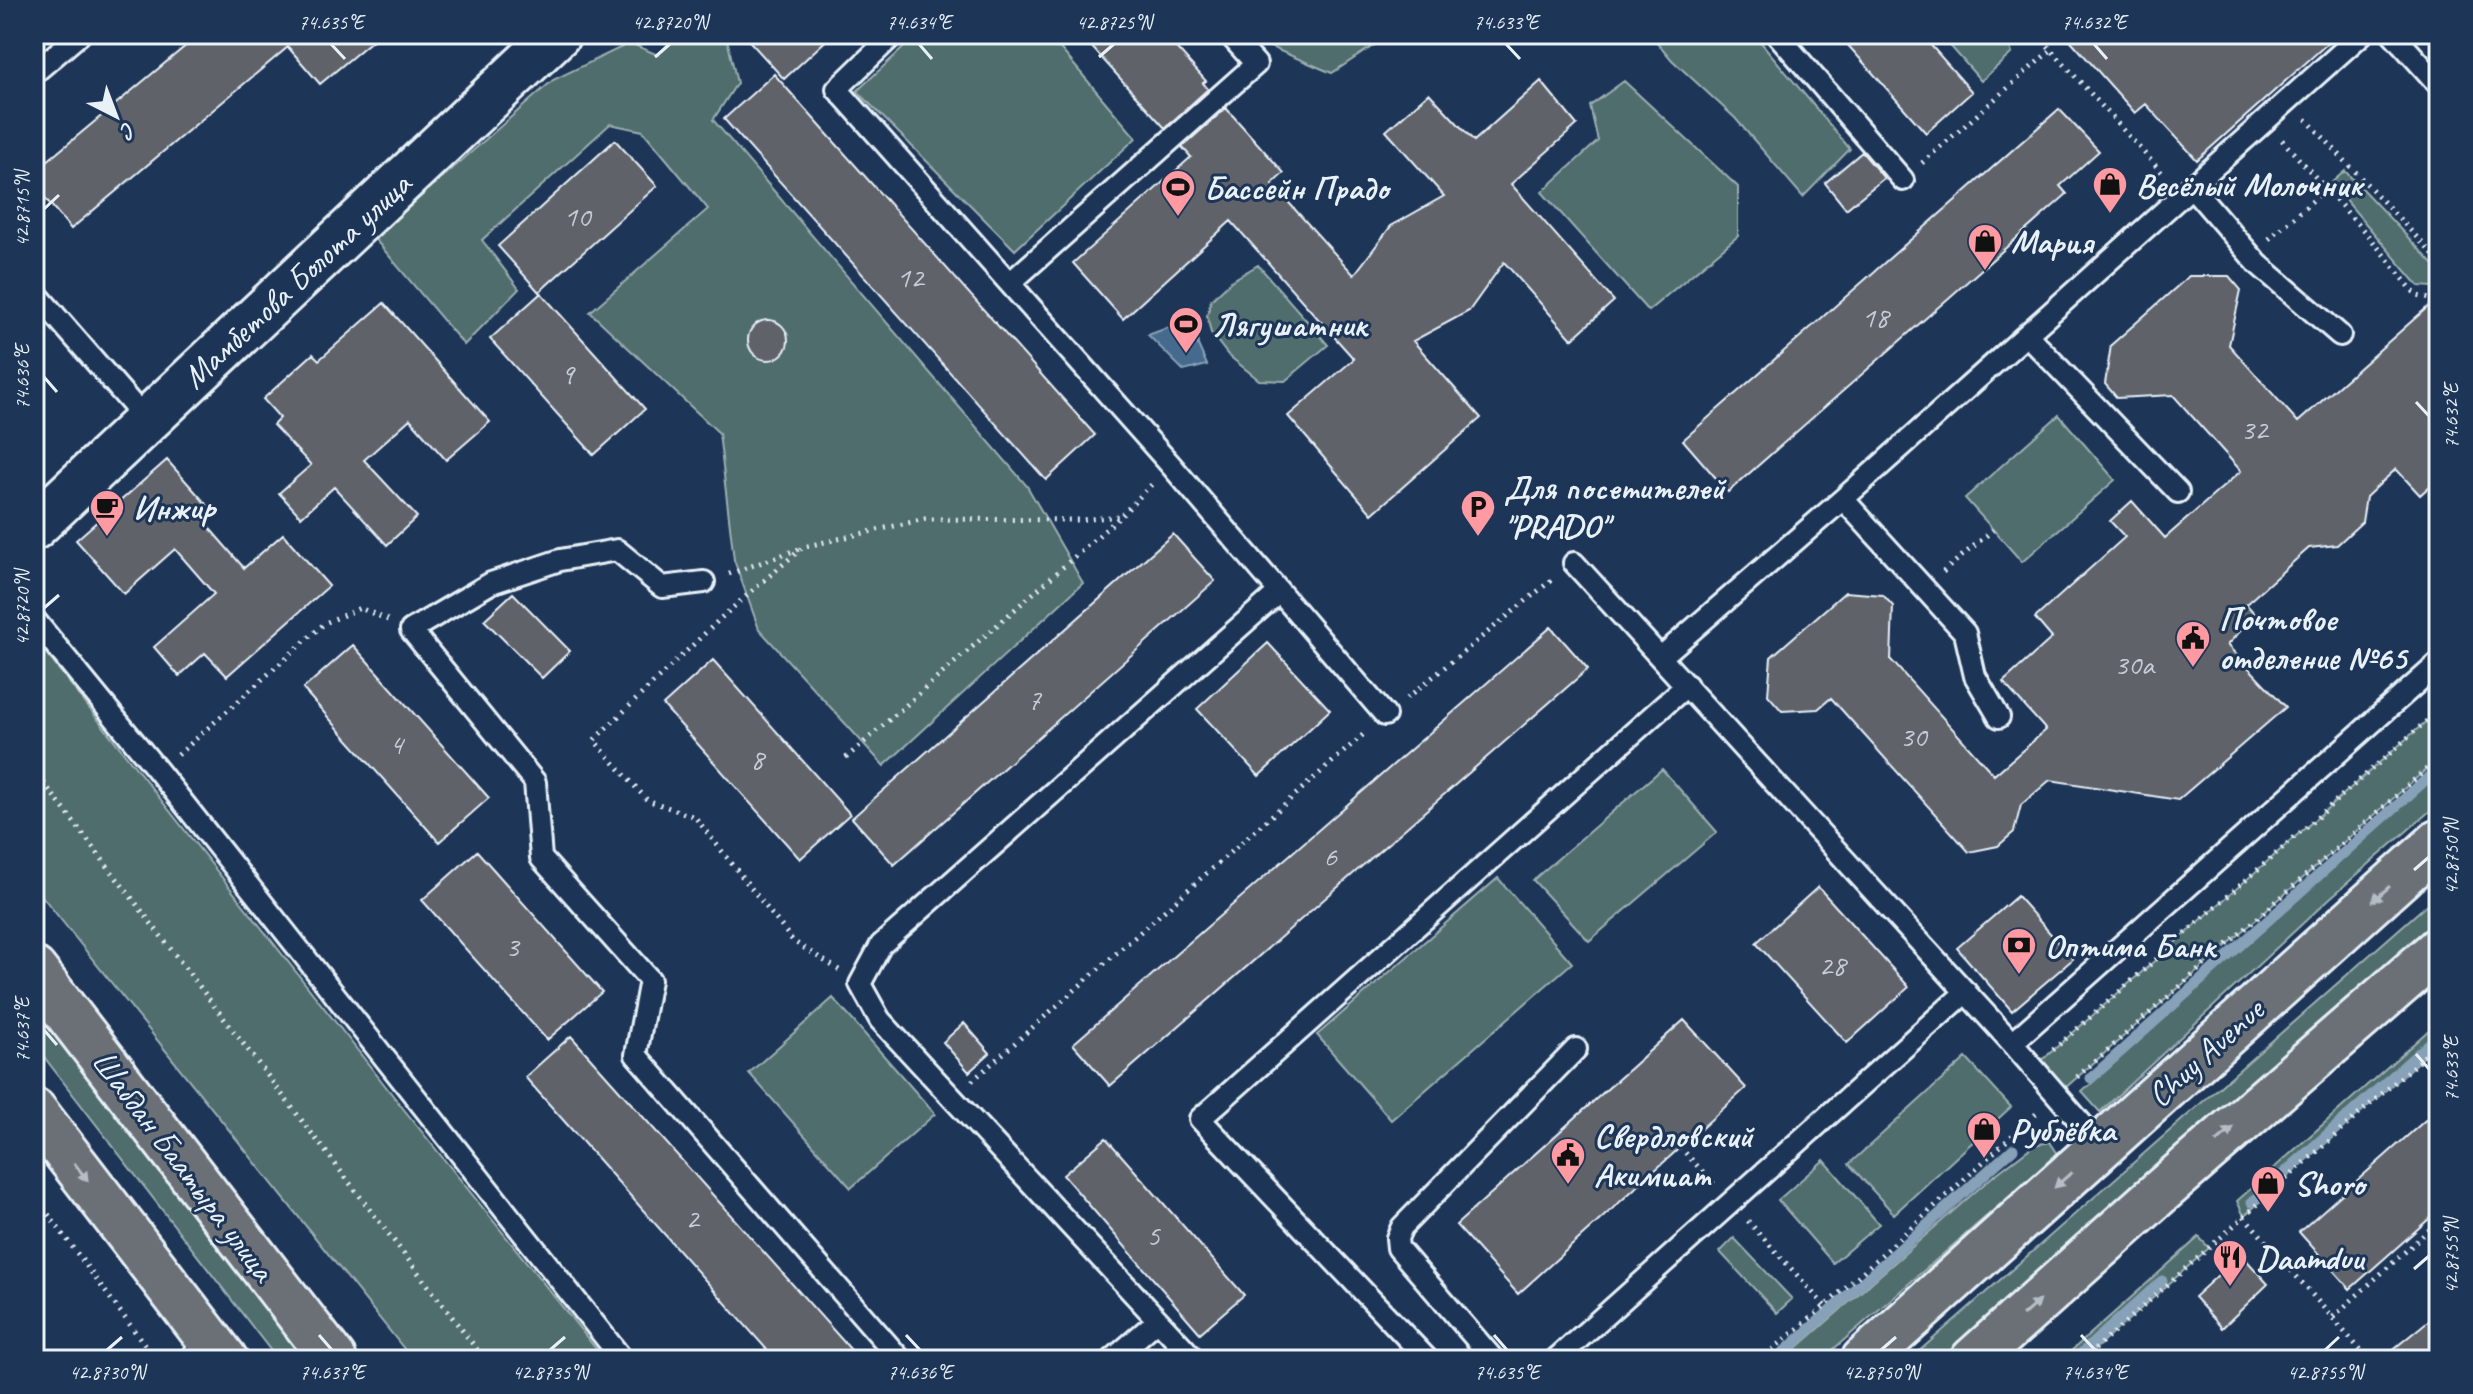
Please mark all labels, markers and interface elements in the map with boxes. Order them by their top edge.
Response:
text: 74.635°E [298,10,366,35]
text: 42.8720°N [632,10,711,35]
text: 74.634°E [886,10,954,35]
text: 42.8725°N [1076,10,1155,35]
text: 74.633°E [1473,10,1541,35]
text: 74.632°E [2061,10,2129,35]
north arrow [76,76,156,156]
text: С [113,116,142,146]
street label: Мамбетова Болота улица [173,162,421,398]
place label: Весёлый Молочник [2136,163,2365,206]
shop icon: Весёлый Молочник [2091,165,2129,215]
place label: Бассейн Прадо [1204,166,1392,209]
text: 42.8715°N [10,168,35,247]
sports icon: Бассейн Прадо [1159,168,1197,218]
house number: 10 [564,197,593,235]
place label: Мария [2011,220,2096,263]
shop icon: Мария [1966,222,2004,272]
house number: 12 [897,258,926,296]
house number: 18 [1862,298,1891,336]
place label: Лягушатник [1212,303,1369,346]
sports icon: Лягушатник [1167,305,1205,355]
text: 74.636°E [10,342,35,410]
house number: 9 [560,355,576,393]
text: 74.632°E [2439,381,2464,449]
house number: 32 [2241,410,2270,448]
place label: Для посетителей "PRADO" [1504,466,1727,548]
place label: Инжир [133,486,218,529]
cafe icon: Инжир [88,488,126,538]
parking icon: Для посетителей "PRADO" [1459,488,1497,538]
text: 42.8720°N [10,567,35,646]
place label: Почтовое отделение №65 [2219,597,2409,679]
public building icon: Почтовое отделение №65 [2174,619,2212,669]
house number: 30а [2114,645,2156,683]
house number: 7 [1027,680,1042,718]
house number: 30 [1900,717,1929,755]
house number: 4 [389,725,405,763]
house number: 8 [750,740,766,778]
text: 42.8750°N [2439,816,2464,895]
house number: 6 [1323,837,1338,875]
one-way arrow [2371,885,2391,903]
place label: Оптима Банк [2045,924,2218,967]
bank icon: Оптима Банк [2000,926,2038,976]
house number: 3 [505,927,521,965]
house number: 28 [1819,946,1848,984]
street label: Chuy Avenue [2138,987,2275,1116]
text: 74.637°E [10,995,35,1063]
text: 74.633°E [2439,1034,2464,1102]
street label: Шабдан Баатыра улица [82,1041,286,1291]
place label: Рублёвка [2010,1108,2118,1151]
shop icon: Рублёвка [1965,1110,2003,1160]
place label: Свердловский Акимиат [1594,1114,1755,1196]
one-way arrow [2215,1127,2235,1144]
public building icon: Свердловский Акимиат [1549,1136,1587,1186]
one-way arrow [73,1162,89,1183]
place label: Shoro [2294,1162,2368,1205]
shop icon: Shoro [2249,1164,2287,1214]
one-way arrow [2053,1171,2072,1189]
house number: 2 [685,1199,701,1237]
text: 42.8755°N [2439,1215,2464,1294]
house number: 5 [1146,1216,1161,1254]
place label: Daamduu [2256,1236,2366,1279]
restaurant icon: Daamduu [2211,1238,2249,1288]
one-way arrow [2022,1299,2041,1317]
text: 42.8730°N [69,1360,148,1385]
text: 74.637°E [299,1360,367,1385]
text: 42.8735°N [512,1360,591,1385]
text: 74.636°E [887,1360,955,1385]
text: 74.635°E [1474,1360,1542,1385]
text: 42.8750°N [1843,1360,1922,1385]
text: 74.634°E [2062,1360,2130,1385]
text: 42.8755°N [2287,1360,2366,1385]

